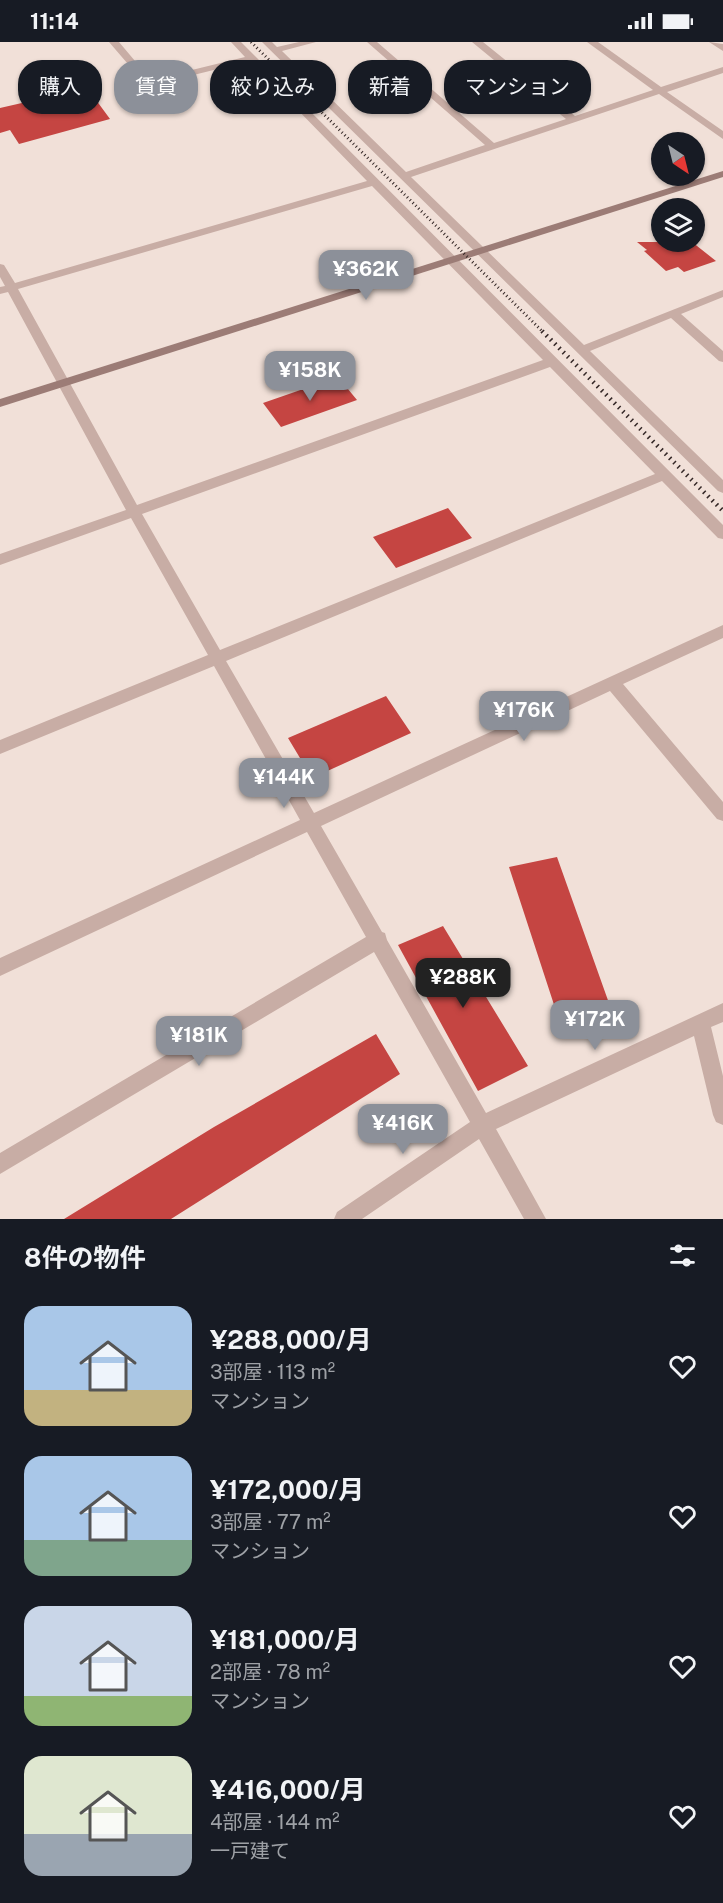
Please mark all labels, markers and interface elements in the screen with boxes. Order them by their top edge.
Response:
text: 11:14 [30,8,79,34]
chip: 購入 [18,60,102,114]
chip: 賃貸 [114,60,198,114]
chip: 絞り込み [210,60,336,114]
chip: 新着 [348,60,432,114]
chip: マンション [444,60,591,114]
north arrow [651,132,705,186]
map controls [651,132,705,252]
button: layers [651,198,705,252]
pin: ¥362K [324,250,408,301]
text: ¥362K [333,257,399,281]
pin: ¥158K [268,351,352,402]
text: ¥158K [279,358,342,382]
pin: ¥176K [482,691,566,742]
text: ¥176K [493,698,555,722]
pin: ¥144K [242,758,326,809]
text: ¥144K [253,765,315,789]
pin: ¥288K [421,958,505,1009]
text: ¥288K [430,965,497,989]
pin: ¥172K [553,1000,637,1051]
text: ¥172K [564,1007,626,1031]
pin: ¥181K [157,1016,241,1067]
text: ¥181K [170,1023,228,1047]
pin: ¥416K [361,1104,445,1155]
text: ¥416K [372,1111,434,1135]
icon: filters [666,1239,699,1272]
text: 8件の物件 [24,1242,145,1273]
text: ¥288,000/月 [210,1324,372,1355]
icon: home [72,1330,144,1402]
icon: heart [666,1350,699,1383]
text: 3部屋 · 113 m² [210,1360,335,1384]
text: マンション [210,1389,310,1413]
text: ¥172,000/月 [210,1474,364,1505]
icon: home [72,1480,144,1552]
icon: heart [666,1500,699,1533]
text: 3部屋 · 77 m² [210,1510,331,1534]
text: マンション [210,1539,310,1563]
text: ¥181,000/月 [210,1624,360,1655]
icon: home [72,1630,144,1702]
icon: heart [666,1650,699,1683]
text: 2部屋 · 78 m² [210,1660,330,1684]
text: マンション [210,1689,310,1713]
text: ¥416,000/月 [210,1774,366,1805]
icon: home [72,1780,144,1852]
icon: heart [666,1800,699,1833]
text: 4部屋 · 144 m² [210,1810,340,1834]
text: 一戸建て [210,1839,290,1863]

